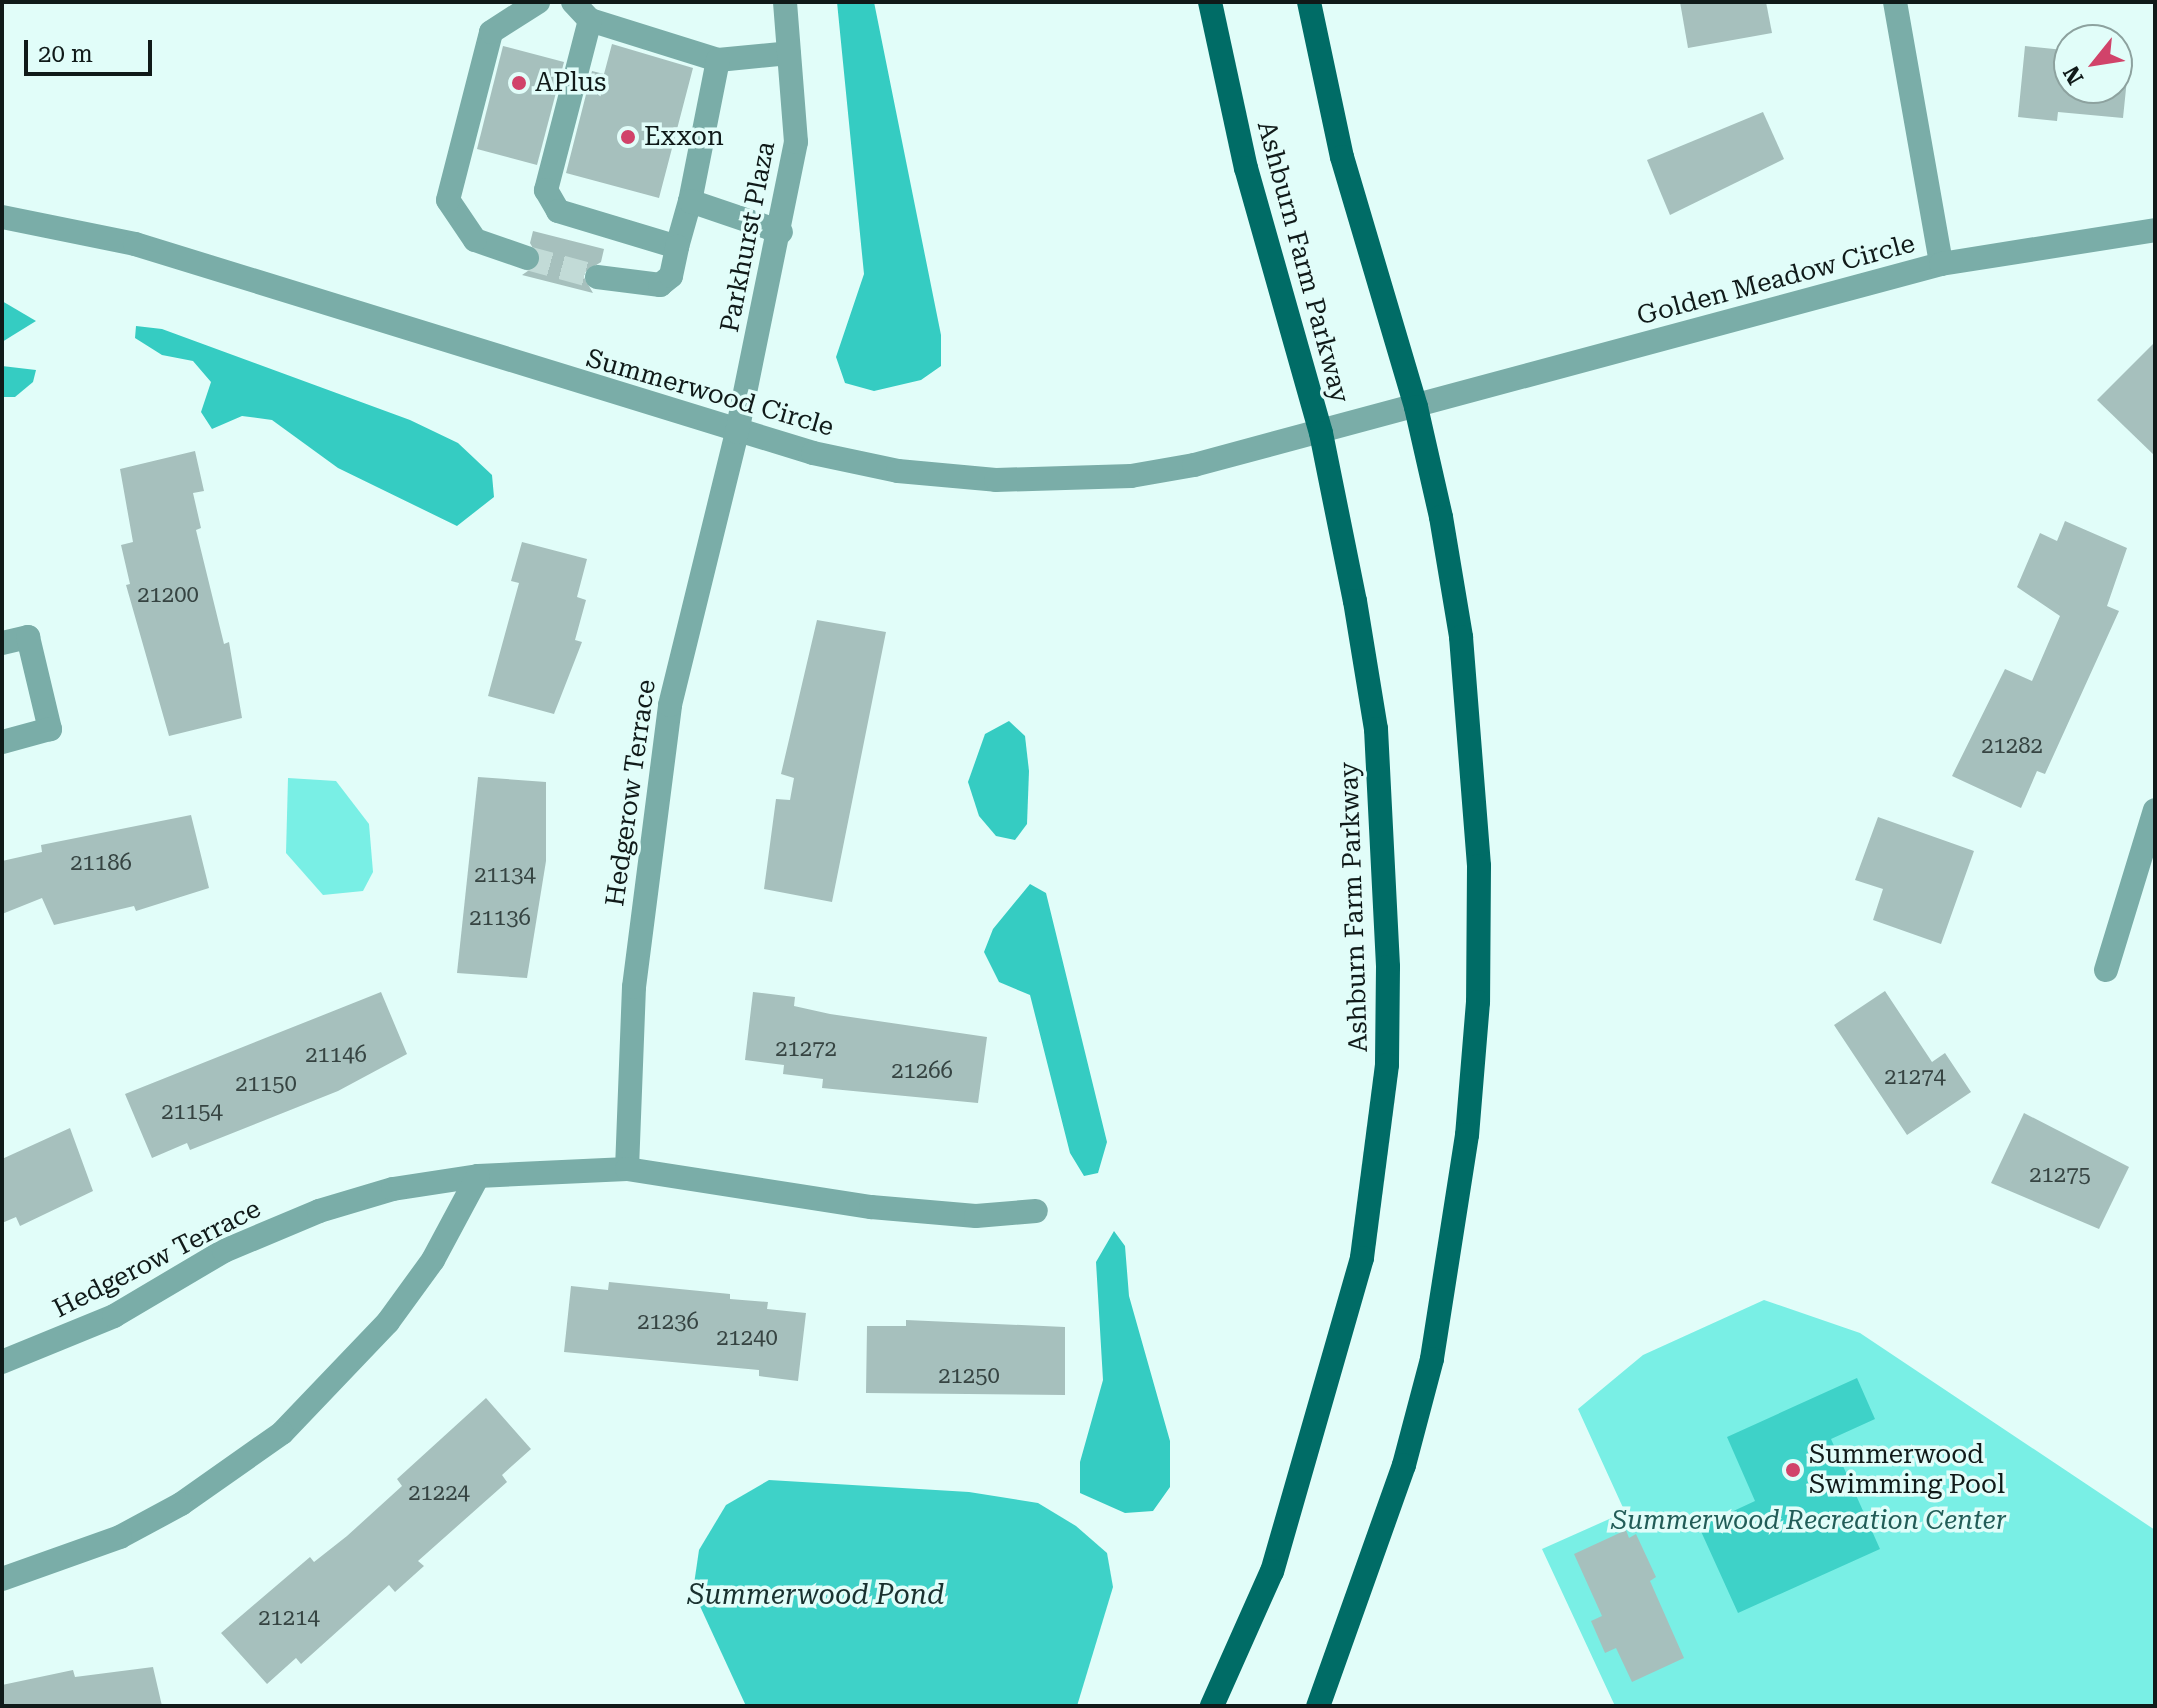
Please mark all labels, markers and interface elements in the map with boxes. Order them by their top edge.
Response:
scale bar [28,24,156,74]
north arrow [2053,24,2133,104]
text: 20 m [38,40,93,68]
text: N [2058,62,2089,89]
place label: APlus [535,67,606,99]
marker: APlus [510,74,528,92]
street label: Ashburn Farm Parkway [1250,118,1356,406]
place label: Exxon [644,121,724,153]
marker: Exxon [619,128,637,146]
street label: Parkhurst Plaza [714,139,782,335]
street label: Golden Meadow Circle [1634,228,1918,332]
street label: Summerwood Circle [583,343,837,443]
house number: 21200 [137,582,199,608]
street label: Hedgerow Terrace [600,678,662,908]
house number: 21282 [1981,733,2043,759]
street label: Ashburn Farm Parkway [1333,761,1375,1053]
house number: 21186 [70,850,132,876]
house number: 21134 [474,862,536,888]
house number: 21136 [469,905,531,931]
house number: 21272 [775,1036,837,1062]
house number: 21146 [305,1042,367,1068]
house number: 21266 [891,1058,953,1084]
house number: 21274 [1884,1064,1946,1090]
house number: 21150 [235,1071,297,1097]
house number: 21154 [161,1099,223,1125]
house number: 21275 [2029,1162,2091,1188]
street label: Hedgerow Terrace [48,1193,266,1325]
house number: 21236 [637,1309,699,1335]
house number: 21240 [716,1325,778,1351]
house number: 21250 [938,1363,1000,1389]
place label: Summerwood Swimming Pool [1809,1439,2005,1500]
marker: Summerwood Swimming Pool [1784,1461,1802,1479]
house number: 21224 [408,1480,470,1506]
park label: Summerwood Recreation Center [1611,1505,2007,1537]
water label: Summerwood Pond [687,1578,945,1612]
house number: 21214 [258,1605,320,1631]

